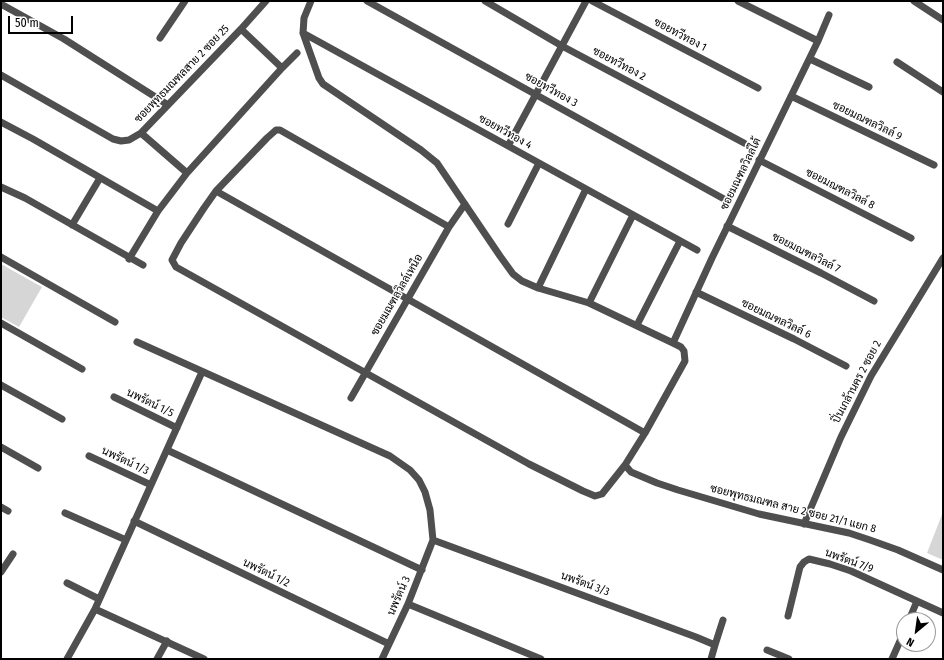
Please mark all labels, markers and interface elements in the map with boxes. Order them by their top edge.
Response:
scale bar [10,8,75,34]
text: 50 m [15,16,39,30]
street label: ซอยทวีทอง 1 [651,16,709,54]
street label: ซอยพุทธมณฑลสาย 2 ซอย 25 [132,22,232,126]
street label: ซอยทวีทอง 2 [590,44,648,84]
street label: ซอยทวีทอง 3 [522,70,580,110]
street label: ซอยมณฑลวิลล์ 9 [830,98,904,144]
street label: ซอยทวีทอง 4 [476,112,534,152]
street label: ซอยมณฑลวิลล์ใต้ [718,136,764,212]
street label: ซอยมณฑลวิลล์ 8 [803,166,877,212]
street label: ซอยมณฑลวิลล์ 7 [770,230,842,276]
street label: ซอยมณฑลวิลล์เหนือ [368,252,426,338]
street label: ซอยมณฑลวิลล์ 6 [739,296,813,342]
street label: ปิ่นเกล้านคร 2 ซอย 2 [830,338,884,426]
street label: นพรัตน์ 1/5 [124,386,176,420]
street label: นพรัตน์ 1/3 [99,444,151,478]
street label: ซอยพุทธมณฑล สาย 2 ซอย 21/1 แยก 8 [709,482,877,536]
street label: นพรัตน์ 7/9 [823,546,875,576]
street label: นพรัตน์ 1/2 [240,556,292,590]
street label: นพรัตน์ 3/3 [559,569,611,599]
street label: นพรัตน์ 3 [385,574,413,618]
north arrow [896,612,936,652]
text: N [904,635,916,649]

